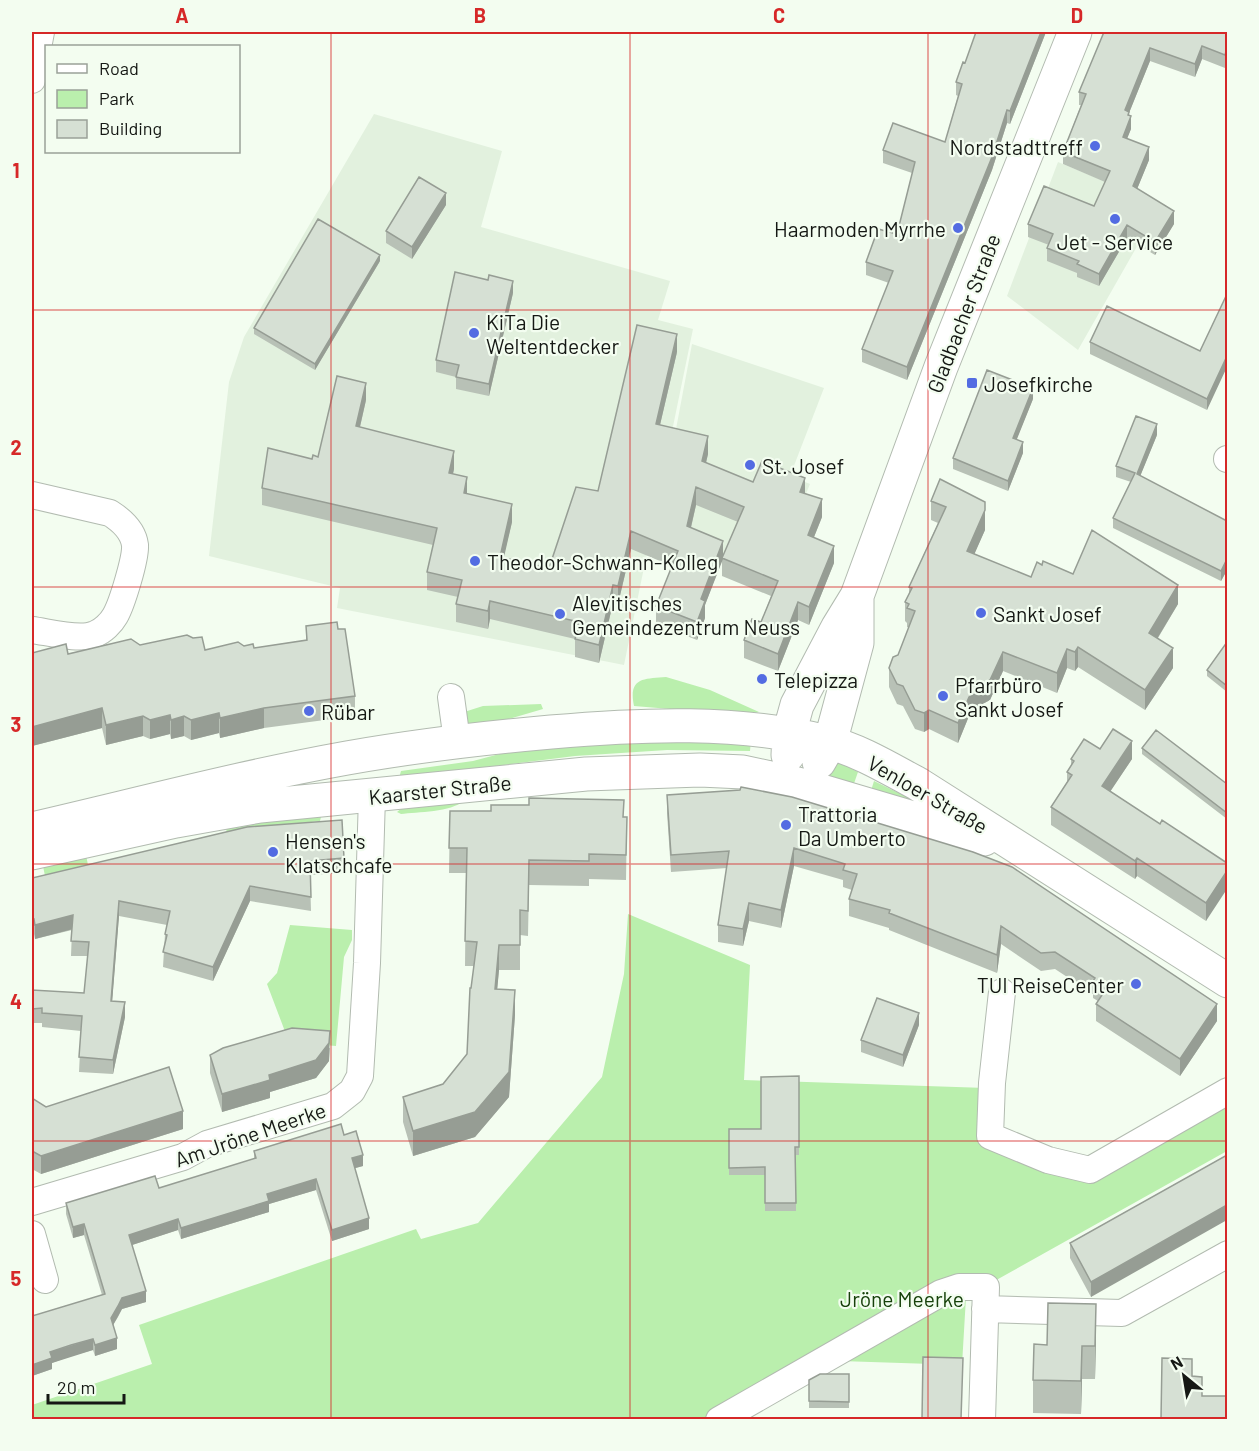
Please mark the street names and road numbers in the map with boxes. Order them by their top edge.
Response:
street label: Gladbacher Straße [921,230,1005,396]
street label: Venloer Straße [864,750,992,838]
street label: Kaarster Straße [367,769,513,809]
street label: Am Jröne Meerke [171,1096,329,1172]

